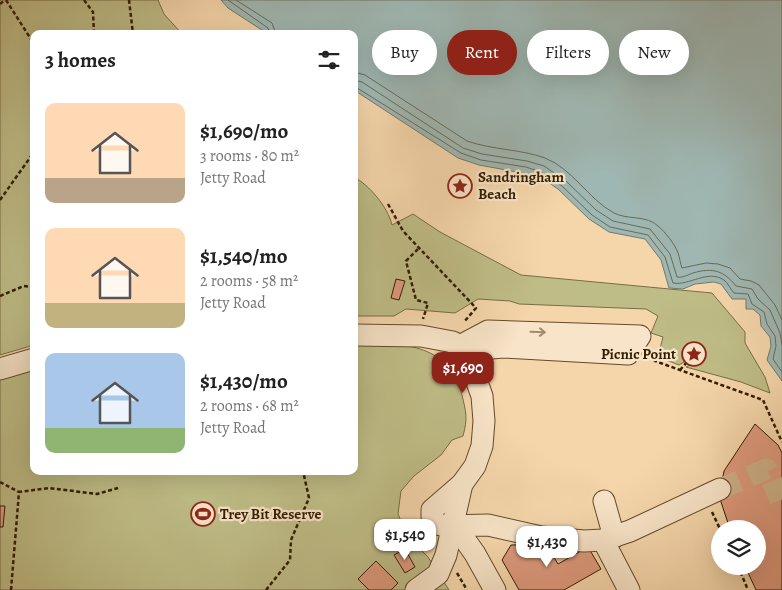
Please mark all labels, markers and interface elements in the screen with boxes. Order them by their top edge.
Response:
chip: Buy [372,30,437,75]
chip: Rent [447,30,517,75]
chip: Filters [527,30,609,75]
chip: New [619,30,689,75]
text: 3 homes [45,46,116,74]
icon: filters [315,46,343,74]
text: $1,690/mo [200,117,288,145]
icon: home [85,123,145,183]
text: 3 rooms · 80 m² [200,145,299,167]
text: Jetty Road [200,167,266,189]
place label: Sandringham Beach [478,167,565,204]
place icon: Sandringham Beach [447,173,473,199]
text: $1,540/mo [200,242,288,270]
icon: home [85,248,145,308]
text: 2 rooms · 58 m² [200,270,298,292]
text: Jetty Road [200,292,266,314]
one-way arrow [530,327,546,336]
place icon: Picnic Point [681,341,707,367]
place label: Picnic Point [601,344,676,364]
pin: $1,690 [422,352,504,394]
text: $1,690 [443,357,483,379]
text: $1,430/mo [200,367,288,395]
icon: home [85,373,145,433]
text: 2 rooms · 68 m² [200,395,299,417]
text: Jetty Road [200,417,266,439]
sports icon: Trey Bit Reserve [190,501,216,527]
place label: Trey Bit Reserve [220,504,321,524]
pin: $1,540 [364,518,446,561]
map controls [711,520,766,575]
button: layers [711,520,766,575]
text: $1,540 [385,524,425,546]
pin: $1,430 [506,526,588,568]
text: $1,430 [527,531,567,553]

